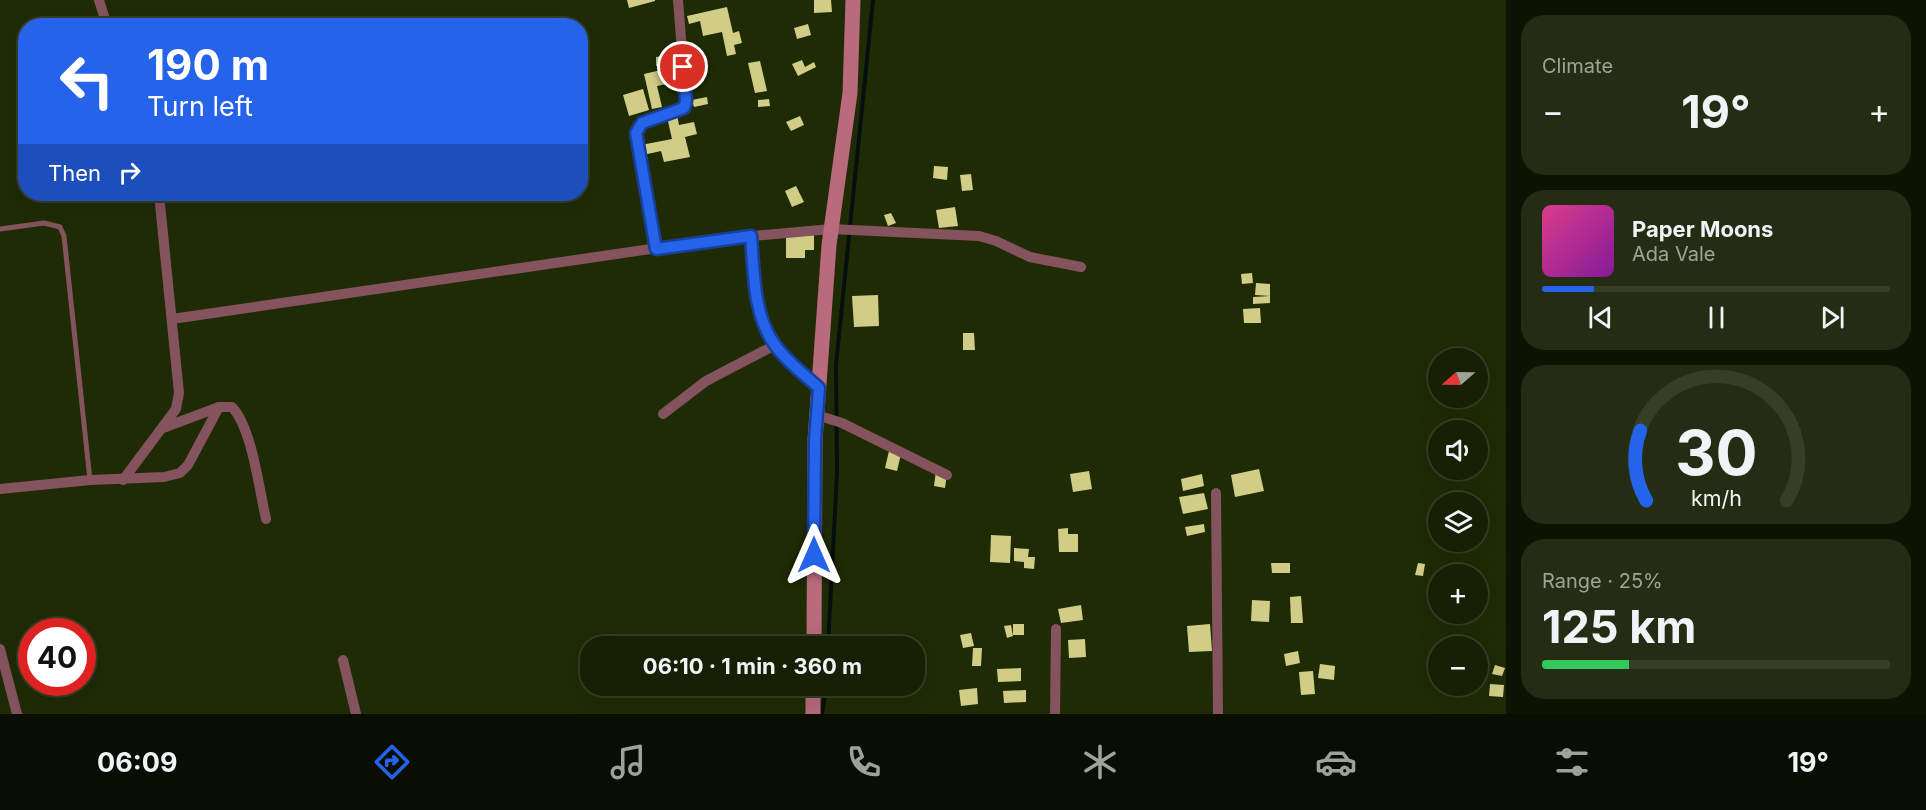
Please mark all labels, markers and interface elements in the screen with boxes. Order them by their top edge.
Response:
text: 190 m [147,39,269,90]
pin [657,41,708,92]
icon: left [48,42,126,120]
icon: arrive [666,50,699,83]
text: Climate [1542,54,1613,78]
text: 19° [1681,84,1751,139]
text: Turn left [147,90,253,123]
text: − [1542,91,1564,131]
text: + [1868,91,1890,131]
icon: right [113,156,146,189]
text: Then [48,160,101,186]
text: Paper Moons [1632,216,1773,242]
text: Ada Vale [1632,242,1715,266]
icon: previous [1584,301,1617,334]
icon: pause [1700,301,1733,334]
icon: next [1816,301,1849,334]
north arrow [1428,348,1488,408]
map controls [1428,348,1488,696]
text: 30 [1675,416,1757,491]
button: sound [1428,420,1488,480]
text: km/h [1691,486,1741,512]
button: layers [1428,492,1488,552]
position arrow [782,523,846,587]
button: + [1428,564,1488,624]
text: Range · 25% [1542,569,1663,593]
text: 125 km [1542,599,1696,654]
speed limit sign: 40 [18,618,96,696]
button: − [1428,636,1488,696]
text: 06:10 · 1 min · 360 m [643,653,862,679]
icon: directions [371,741,413,783]
icon: music [607,741,649,783]
icon: phone [843,741,885,783]
icon: climate [1079,741,1121,783]
icon: car [1315,741,1357,783]
icon: filters [1551,741,1593,783]
text: 06:09 [97,746,177,779]
text: 19° [1787,746,1829,779]

